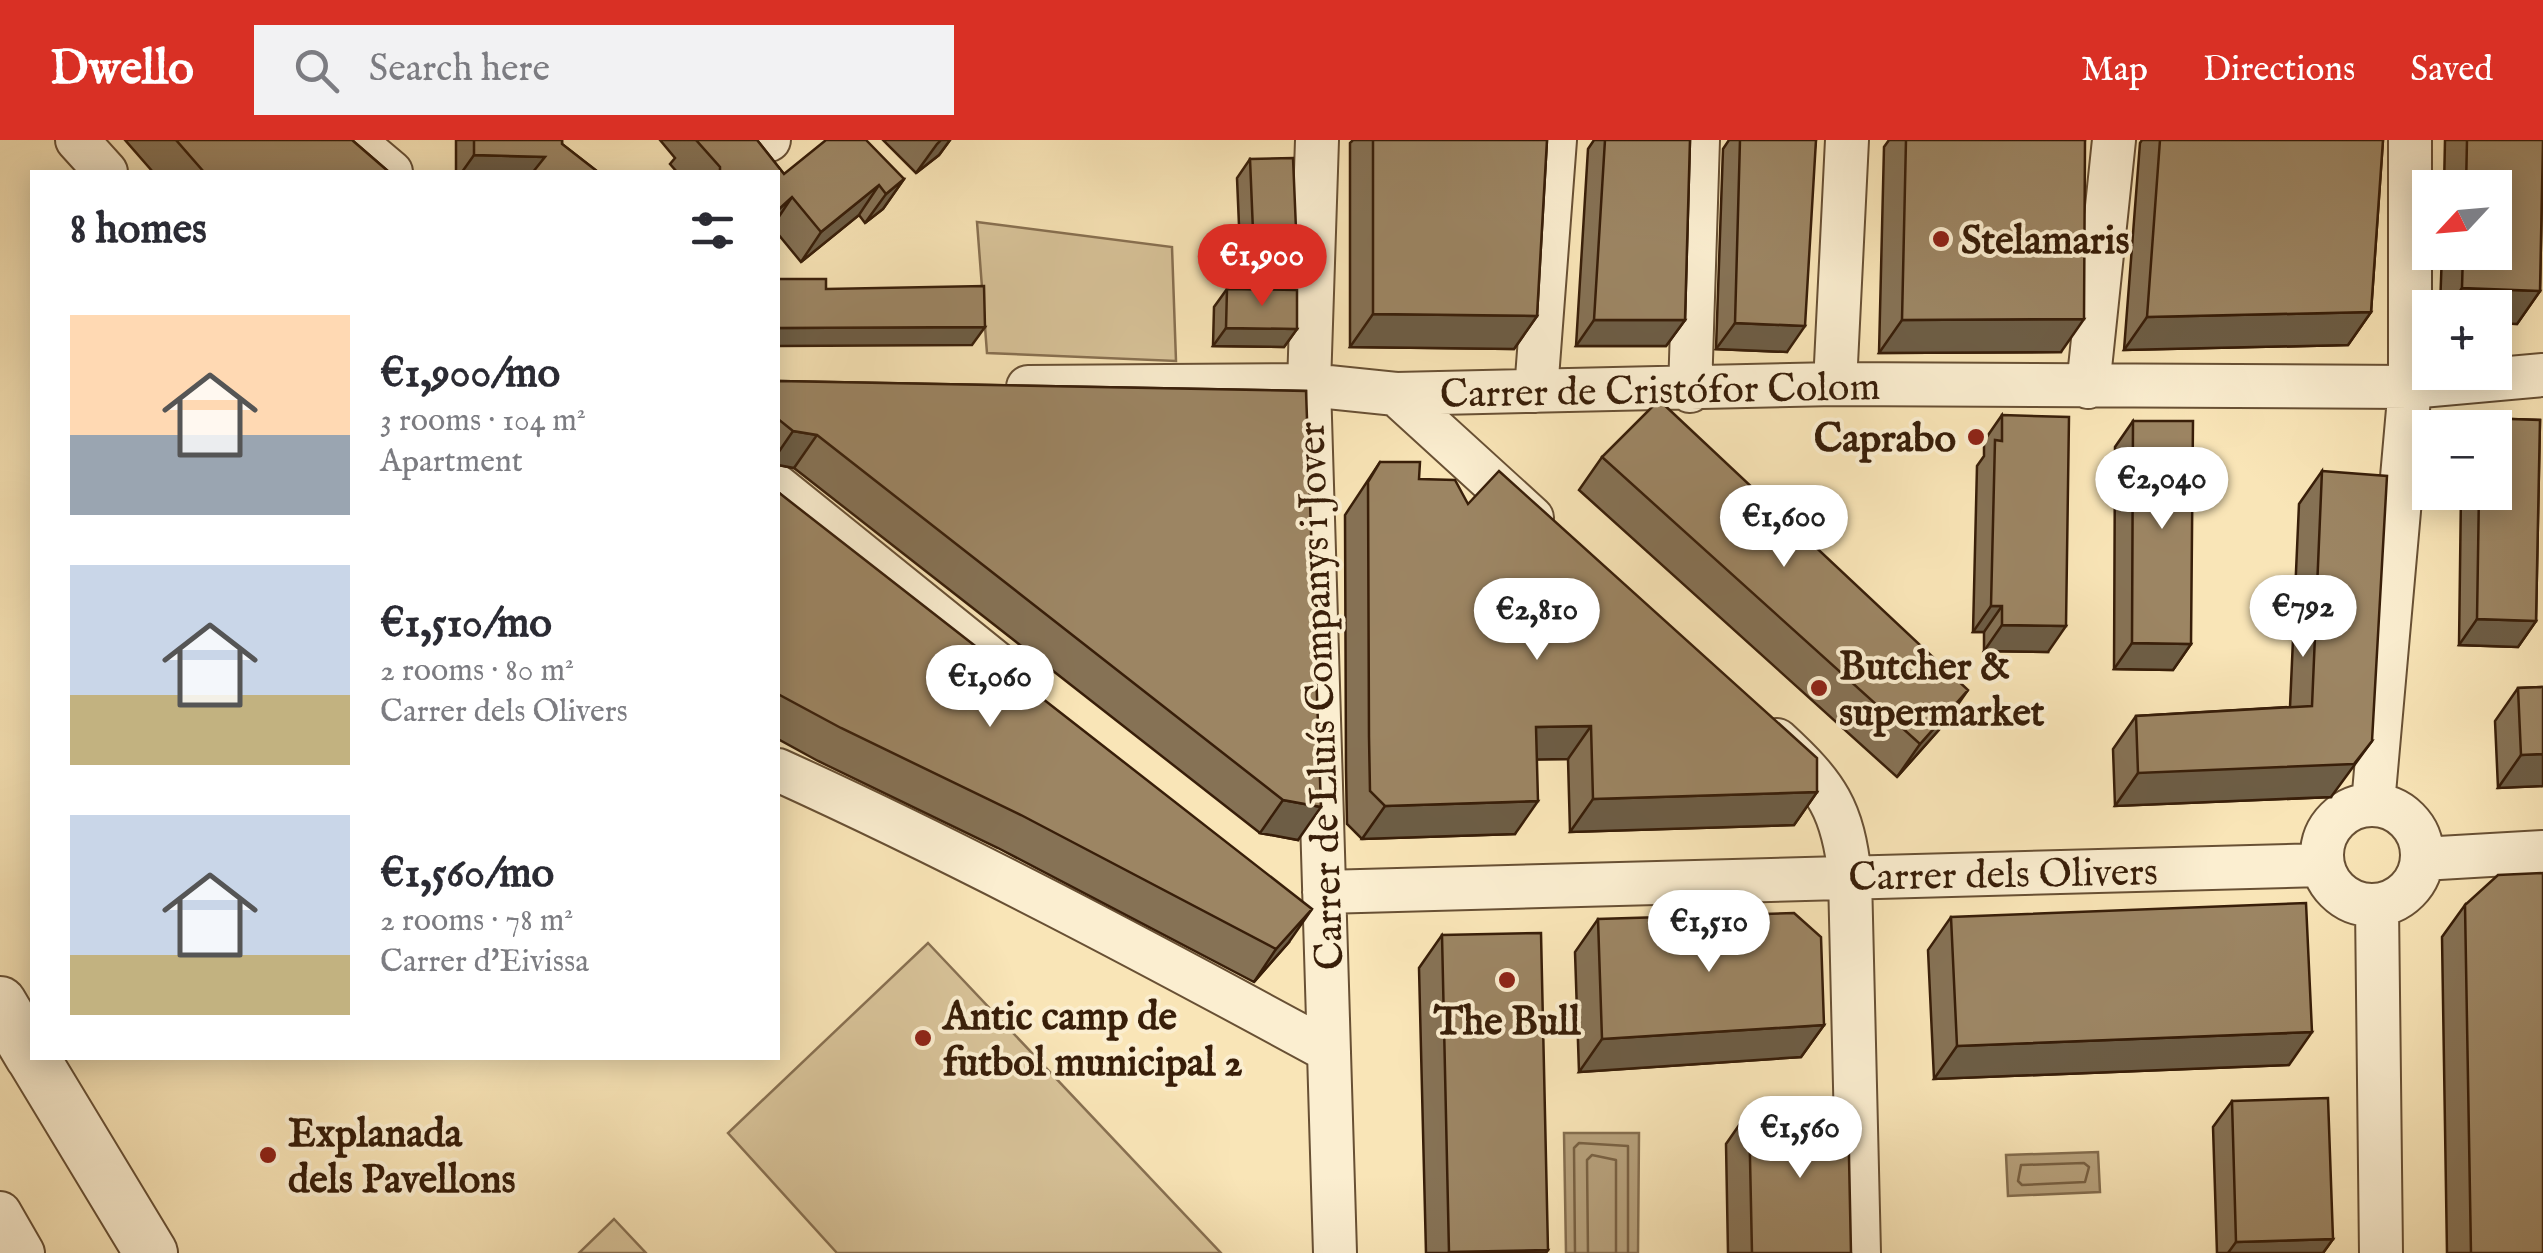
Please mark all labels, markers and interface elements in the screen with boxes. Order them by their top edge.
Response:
search box [254,25,954,115]
text: Dwello [50,40,194,100]
icon: search [289,43,344,98]
text: Search here [369,46,550,94]
text: Map [2081,48,2148,93]
text: Directions [2203,48,2355,93]
text: Saved [2410,48,2493,93]
north arrow [2412,170,2512,270]
map controls [2412,170,2512,510]
icon: filters [685,203,740,258]
text: 8 homes [70,204,207,257]
place label: Stelamaris [1961,217,2129,268]
pin: €1,900 [1181,224,1343,309]
marker: Stelamaris [1930,228,1952,250]
text: €1,900 [1220,236,1304,277]
button: + [2412,290,2512,390]
text: €1,900/mo [380,348,560,401]
icon: home [150,355,270,475]
street label: Carrer de Cristófor Colom [1439,363,1881,422]
text: 3 rooms · 104 m² [380,401,586,442]
button: − [2412,410,2512,510]
place label: Caprabo [1814,415,1956,466]
street label: Carrer de Lluís Companys i Jover [1287,420,1358,971]
marker: Caprabo [1965,426,1987,448]
text: Apartment [380,442,523,483]
pin: €2,040 [2081,447,2243,532]
text: €2,040 [2117,459,2207,500]
pin: €1,600 [1703,485,1865,570]
text: €1,600 [1742,497,1826,538]
pin: €792 [2244,575,2362,660]
pin: €2,810 [1456,578,1618,663]
text: €792 [2272,587,2334,628]
text: €2,810 [1496,590,1578,631]
text: €1,510/mo [380,598,552,651]
icon: home [150,605,270,725]
place label: Butcher & supermarket [1839,643,2045,740]
pin: €1,060 [909,645,1071,730]
text: 2 rooms · 80 m² [380,651,574,692]
text: €1,060 [948,657,1032,698]
marker: Butcher & supermarket [1808,677,1830,699]
text: Carrer dels Olivers [380,692,628,733]
text: €1,560/mo [380,848,554,901]
street label: Carrer dels Olivers [1848,848,2158,905]
icon: home [150,855,270,975]
pin: €1,510 [1628,890,1790,975]
text: 2 rooms · 78 m² [380,901,573,942]
text: €1,510 [1670,902,1748,943]
text: Carrer d'Eivissa [380,942,589,983]
marker: The Bull [1496,969,1518,991]
place label: Antic camp de futbol municipal 2 [941,993,1243,1090]
place label: The Bull [1433,998,1581,1049]
marker: Antic camp de futbol municipal 2 [912,1027,934,1049]
pin: €1,560 [1719,1096,1881,1181]
text: €1,560 [1760,1108,1840,1149]
place label: Explanada dels Pavellons [288,1110,516,1207]
marker: Explanada dels Pavellons [257,1144,279,1166]

